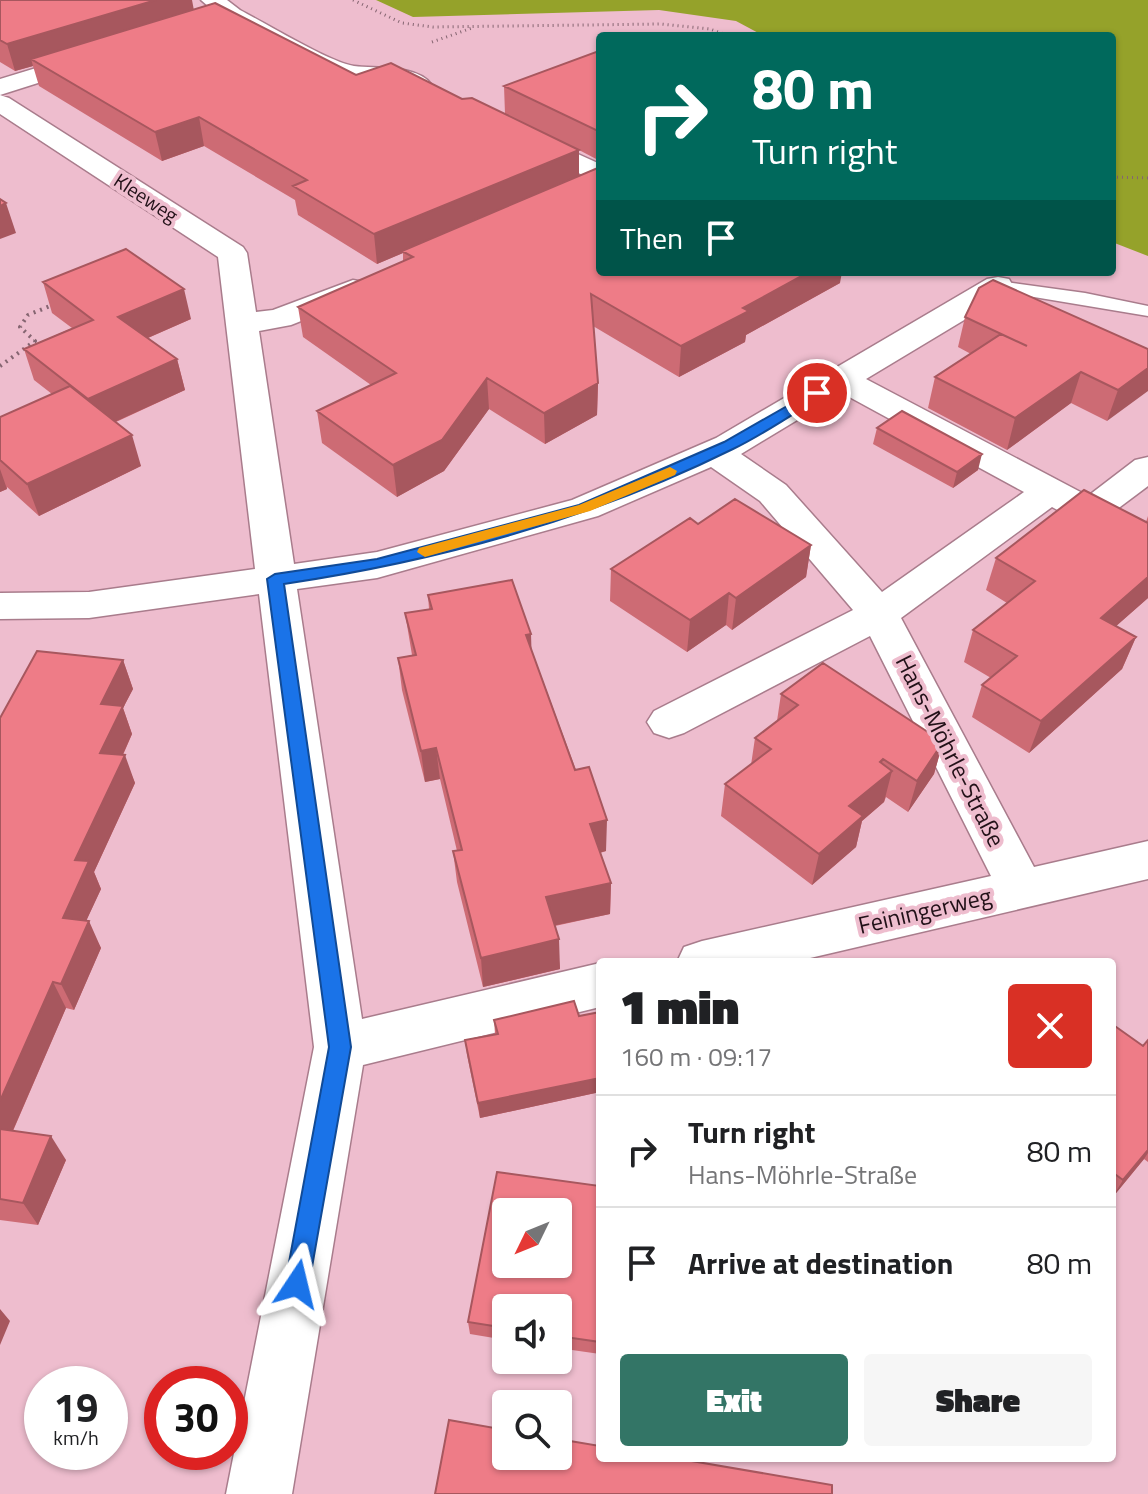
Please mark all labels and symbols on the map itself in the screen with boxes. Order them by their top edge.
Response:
street label: Kleeweg [108,165,185,230]
pin [783,359,851,427]
street label: Hans-Möhrle-Straße [887,648,1015,853]
street label: Feiningerweg [854,877,995,943]
north arrow [492,1198,572,1278]
position arrow [255,1242,339,1326]
speed limit sign: 30 [144,1366,248,1470]

